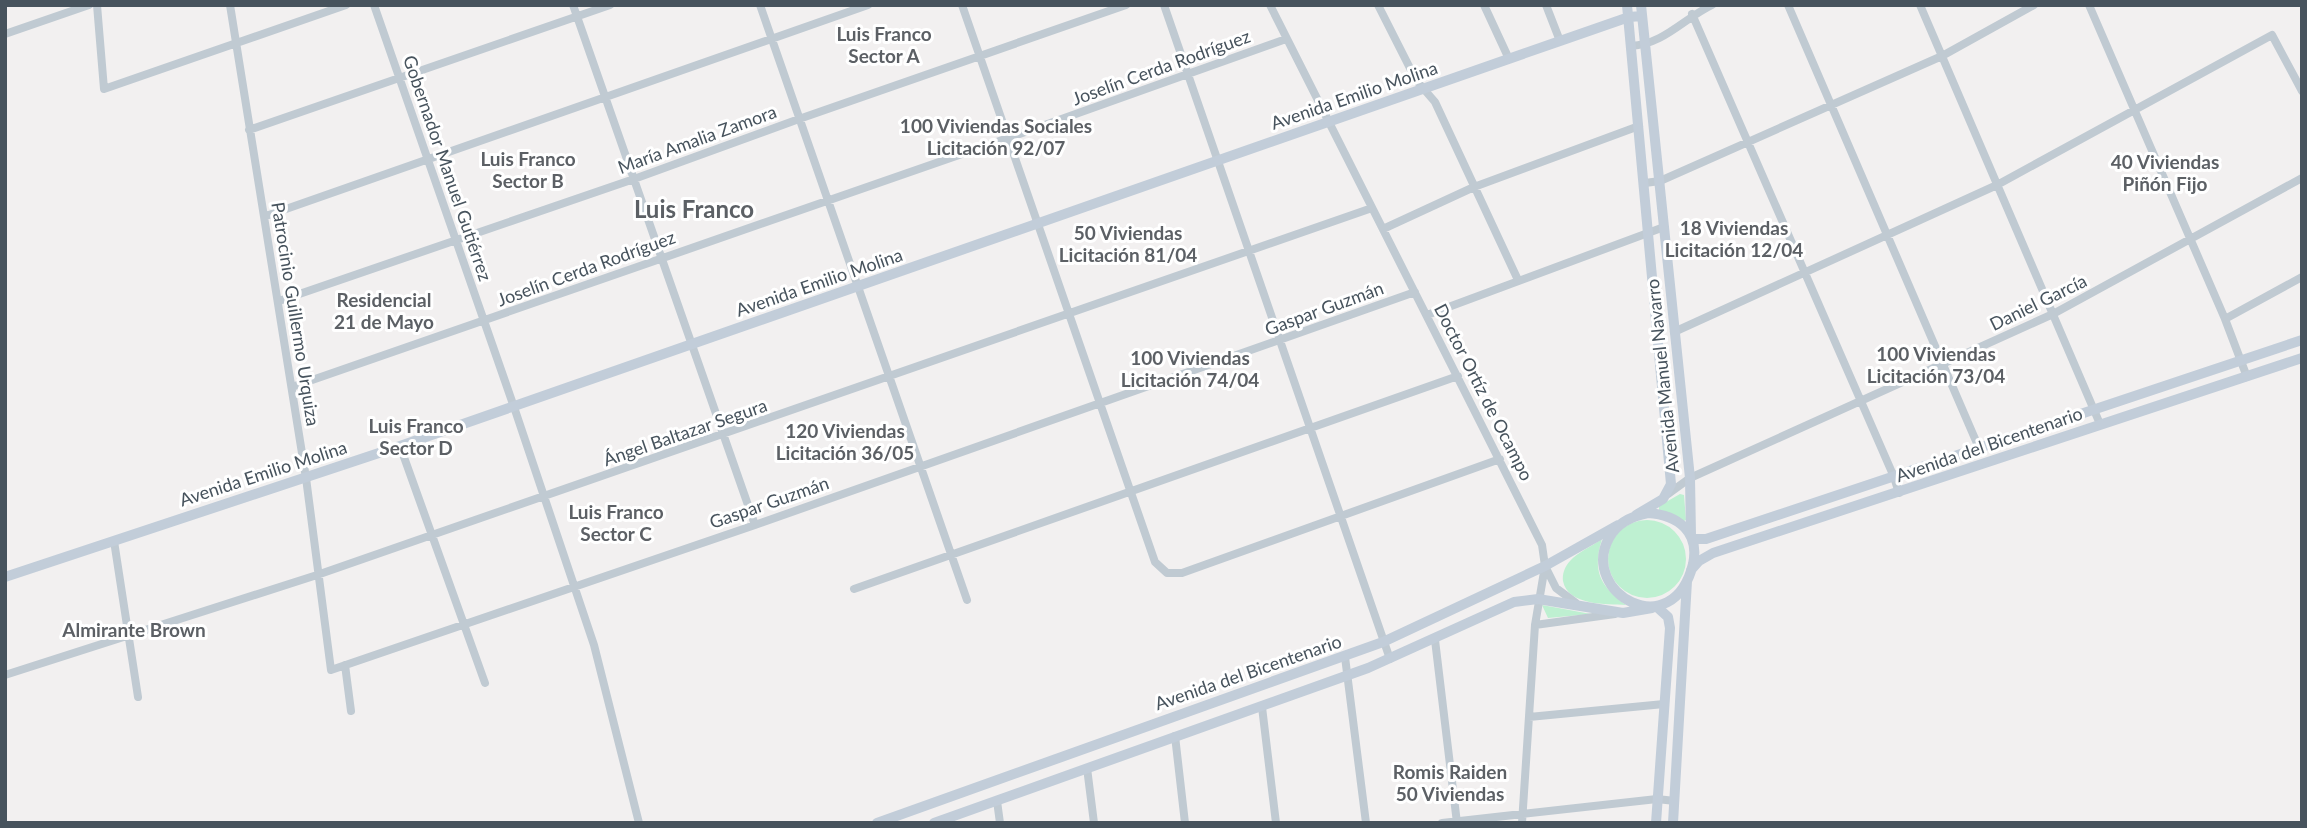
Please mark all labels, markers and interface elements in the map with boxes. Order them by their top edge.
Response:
district label: Luis Franco Sector A [836,22,932,67]
street label: Joselín Cerda Rodríguez [1069,25,1253,109]
street label: Gobernador Manuel Gutiérrez [399,52,497,284]
street label: Avenida Emilio Molina [1268,56,1440,134]
street label: María Amalia Zamora [615,100,779,178]
district label: 100 Viviendas Sociales Licitación 92/07 [900,114,1092,159]
district label: Luis Franco Sector B [480,147,576,192]
district label: 40 Viviendas Piñón Fijo [2111,150,2219,195]
district label: Luis Franco [634,194,754,223]
street label: Patrocinio Guillermo Urquiza [267,200,325,428]
district label: 18 Viviendas Licitación 12/04 [1665,216,1803,261]
district label: 50 Viviendas Licitación 81/04 [1059,221,1197,266]
street label: Joselín Cerda Rodríguez [494,226,678,310]
street label: Avenida Emilio Molina [733,243,905,321]
street label: Daniel García [1986,269,2090,335]
street label: Gaspar Guzmán [1262,276,1386,340]
street label: Avenida Manuel Navarro [1641,278,1683,474]
district label: Residencial 21 de Mayo [334,288,434,333]
street label: Doctor Ortíz de Ocampo [1430,300,1538,484]
district label: 100 Viviendas Licitación 73/04 [1867,342,2005,387]
district label: 100 Viviendas Licitación 74/04 [1121,346,1259,391]
street label: Ángel Baltazar Segura [600,394,770,470]
street label: Avenida del Bicentenario [1893,402,2085,486]
district label: Luis Franco Sector D [368,414,464,459]
district label: 120 Viviendas Licitación 36/05 [776,419,914,464]
street label: Avenida Emilio Molina [176,436,350,510]
street label: Gaspar Guzmán [707,471,831,533]
district label: Luis Franco Sector C [568,500,664,545]
district label: Almirante Brown [61,618,206,641]
street label: Avenida del Bicentenario [1152,630,1344,714]
district label: Romis Raiden 50 Viviendas [1393,760,1507,805]

